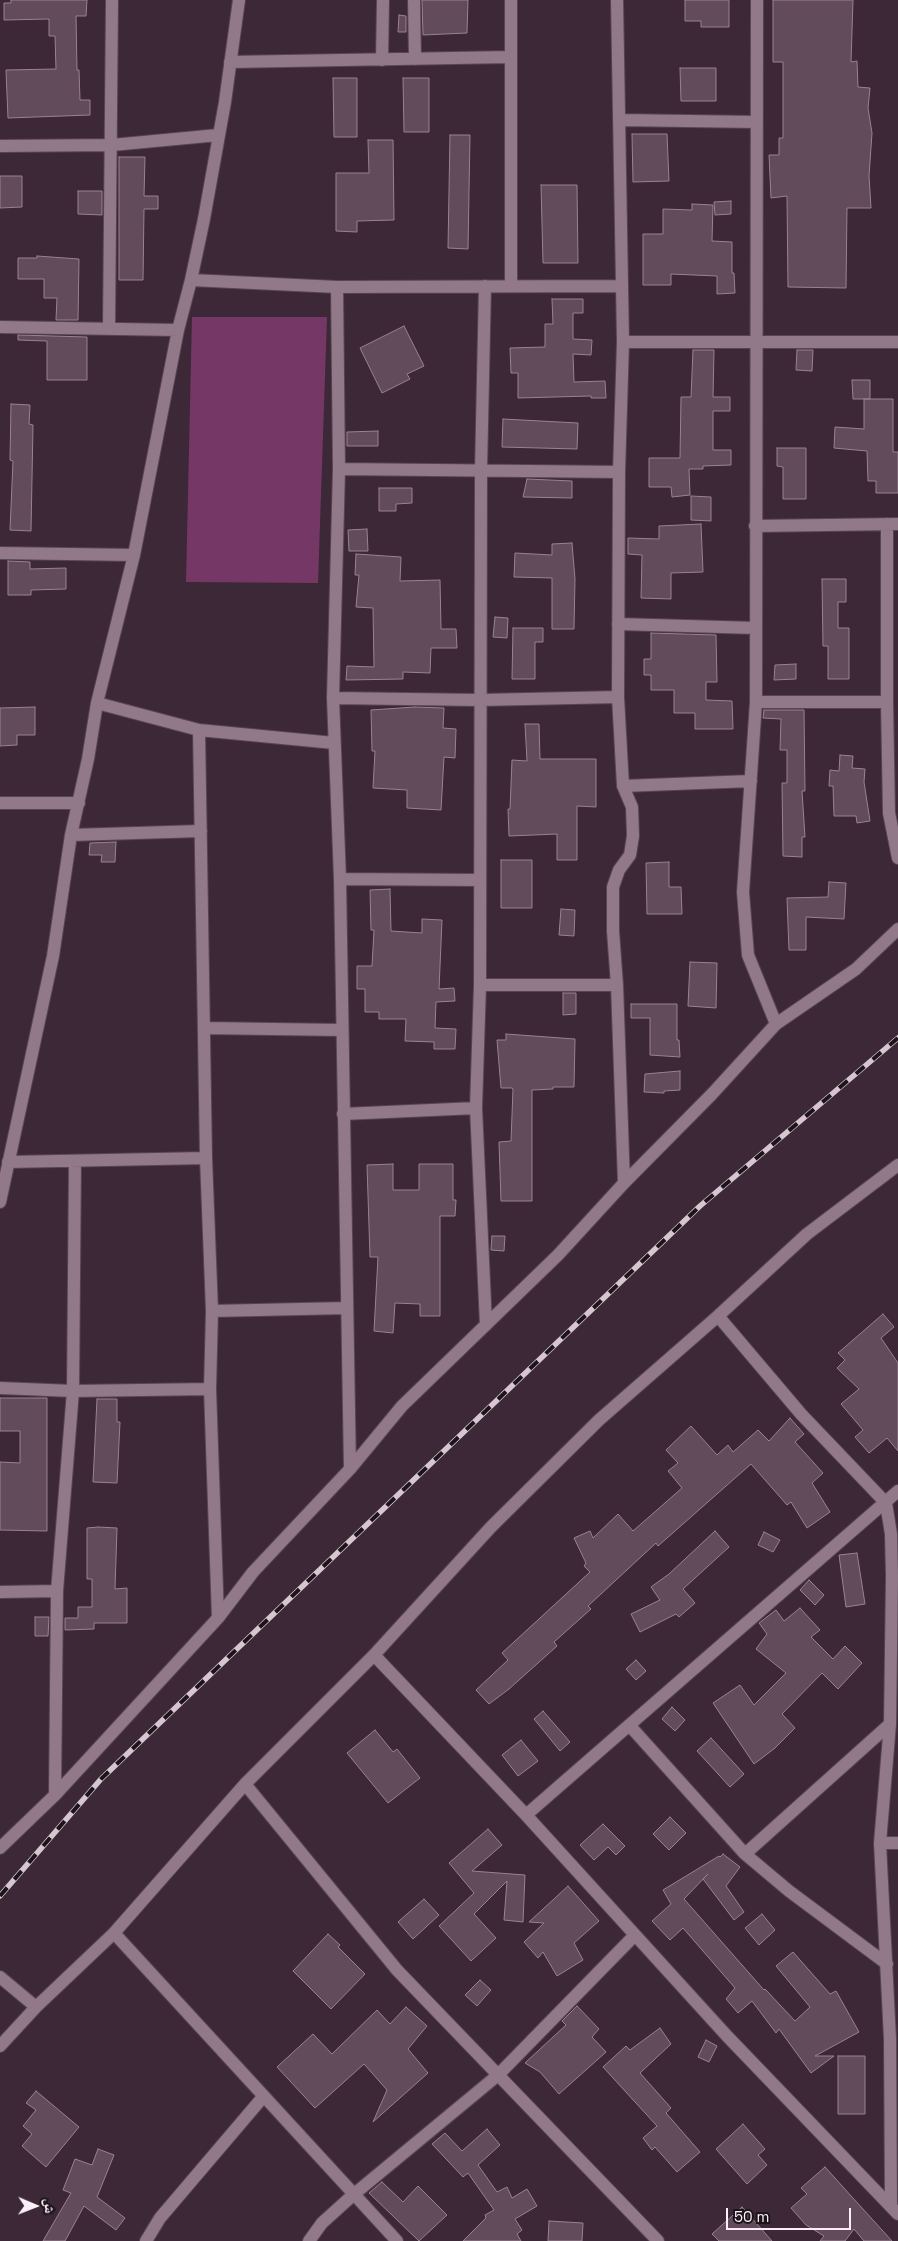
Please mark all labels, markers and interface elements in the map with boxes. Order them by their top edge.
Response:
north arrow [10,2181,60,2231]
scale bar [728,2198,853,2230]
text: ش [41,2199,59,2214]
text: 50 m [734,2207,769,2226]

